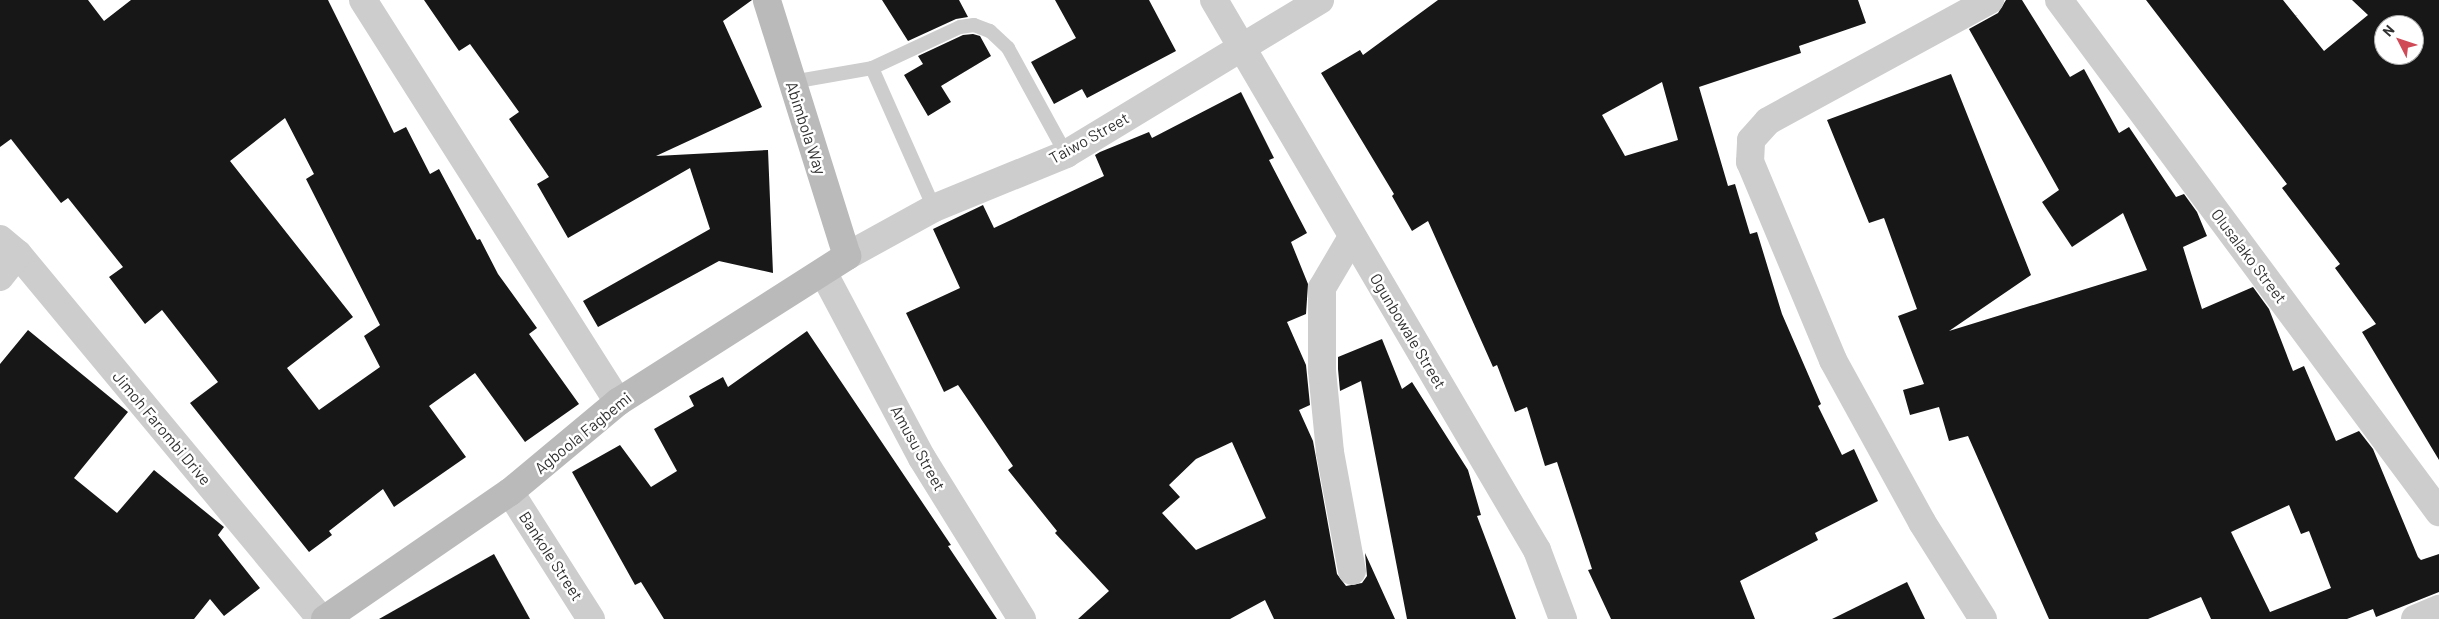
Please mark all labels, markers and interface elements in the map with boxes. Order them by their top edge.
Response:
north arrow [2374,15,2424,65]
text: N [2379,21,2398,40]
street label: Abimbola Way [782,79,830,177]
street label: Taiwo Street [1046,108,1132,168]
street label: Olusalako Street [2207,205,2291,307]
street label: Ogunbowale Street [1366,270,1450,392]
street label: Jimoh Farombi Drive [109,367,215,489]
street label: Agboola Fagbemi [531,388,635,478]
street label: Amusu Street [887,402,949,494]
street label: Bankole Street [515,508,587,604]

